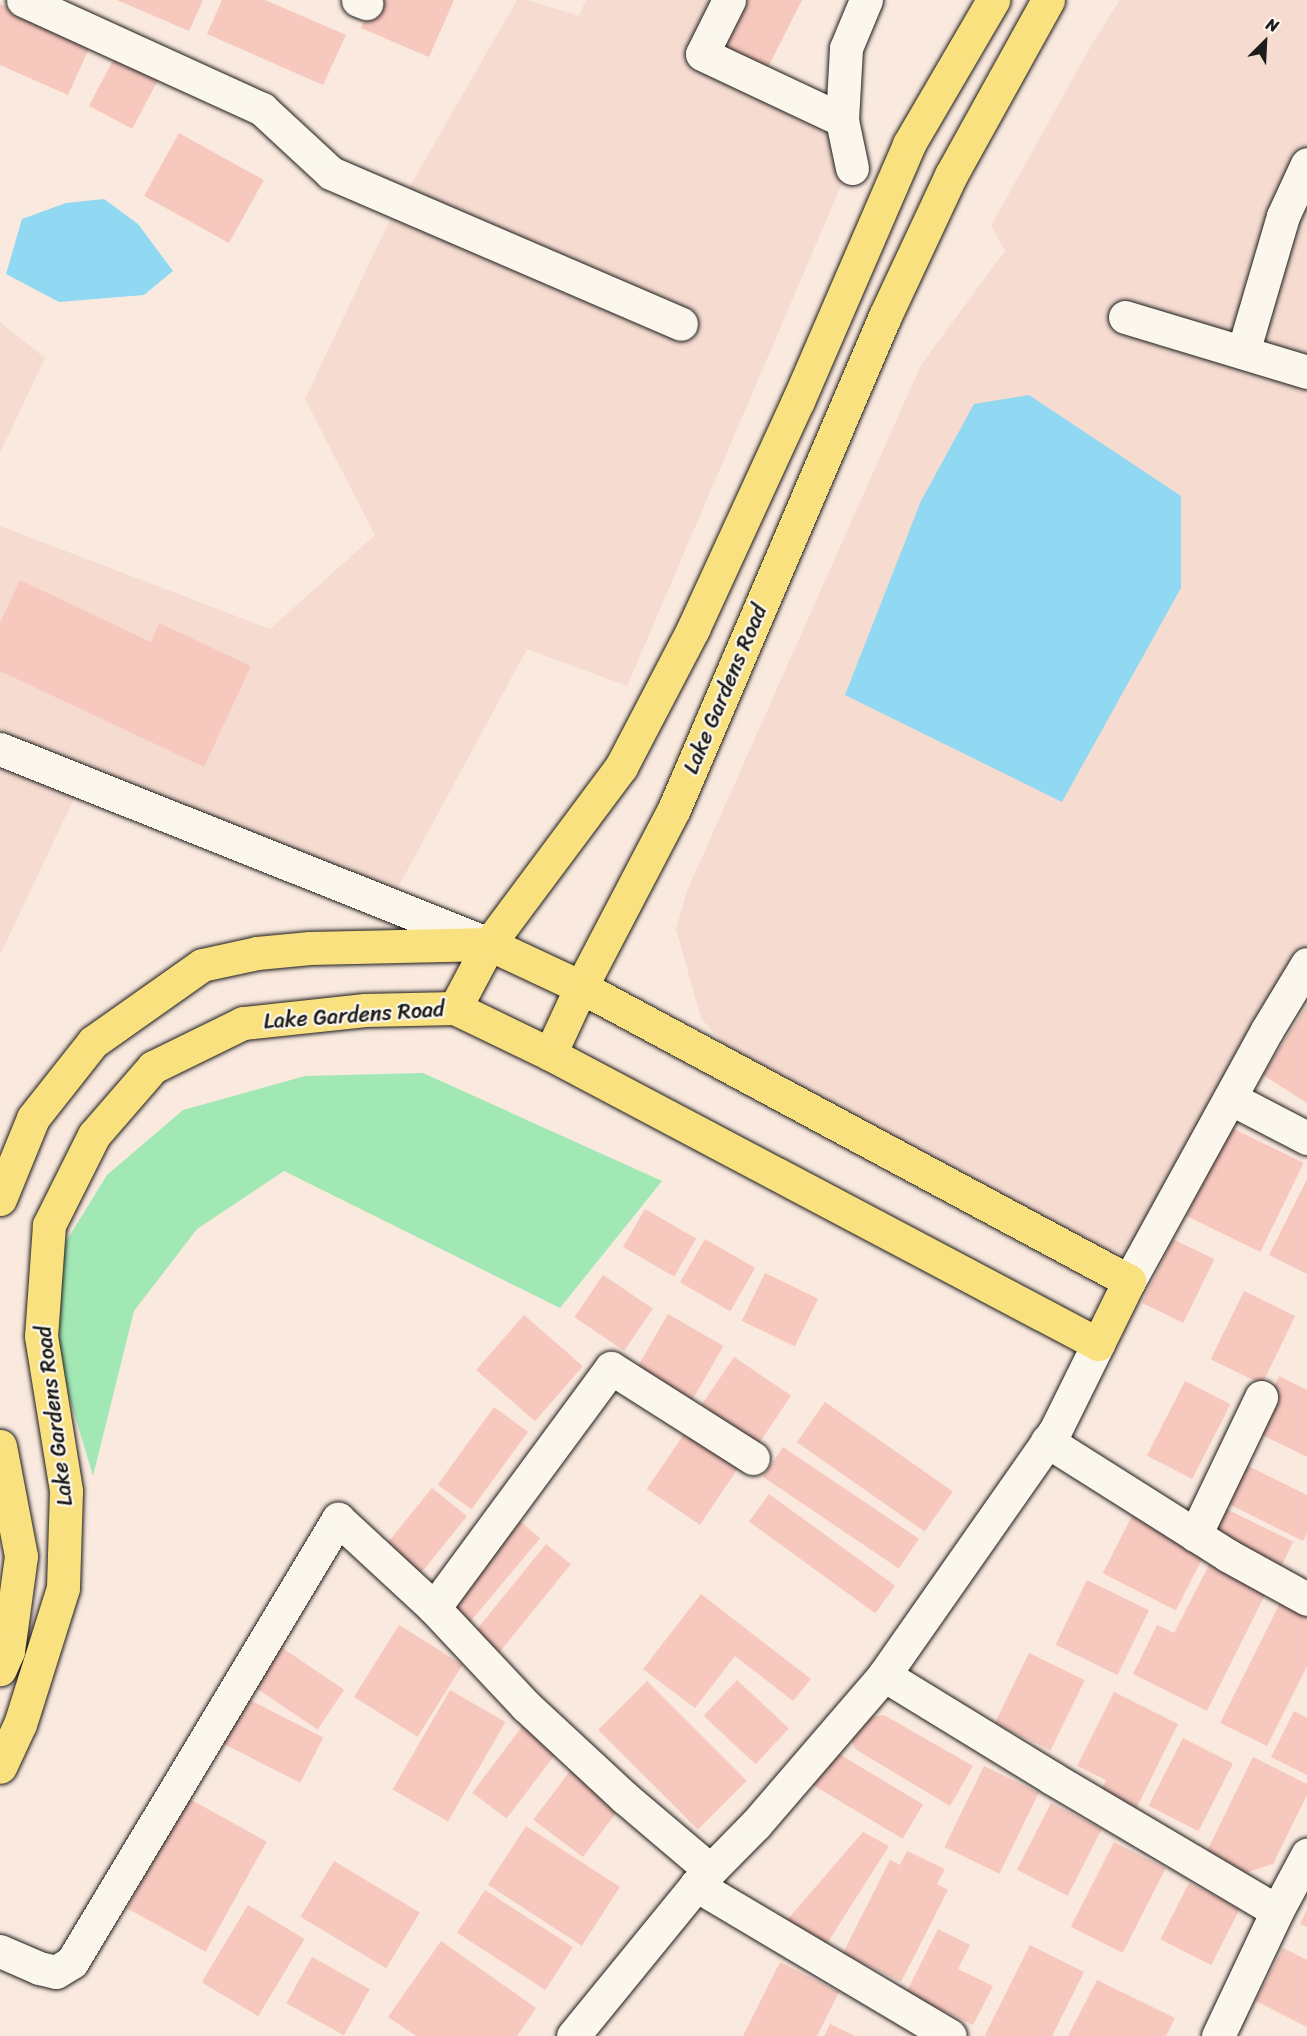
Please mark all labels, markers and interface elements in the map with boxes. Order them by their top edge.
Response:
text: N [1262,10,1283,41]
north arrow [1235,12,1295,72]
street label: Lake Gardens Road [677,600,773,778]
street label: Lake Gardens Road [263,996,445,1034]
street label: Lake Gardens Road [30,1324,78,1508]

